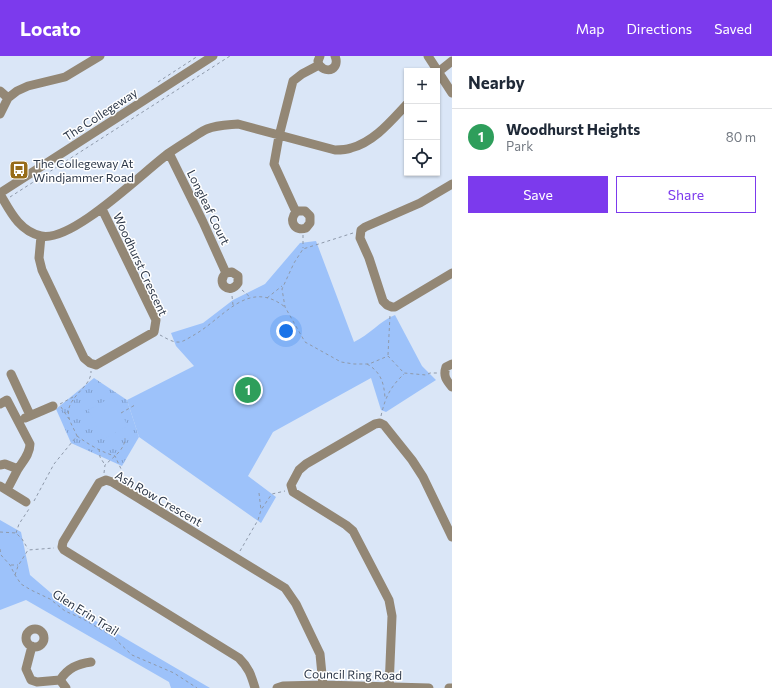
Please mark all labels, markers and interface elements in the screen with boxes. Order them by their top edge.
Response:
text: Locato [20,17,81,40]
text: Map [576,20,605,37]
text: Directions [627,20,692,37]
text: Saved [714,20,752,37]
map controls [404,68,440,176]
button: + [404,68,440,104]
text: Nearby [468,72,525,93]
street label: The Collegeway [60,85,140,143]
button: − [404,104,440,140]
text: Woodhurst Heights [506,120,640,138]
text: 1 [478,129,484,145]
text: 80 m [726,129,756,145]
text: Park [506,138,533,154]
button: locate [404,140,440,176]
place label: The Collegeway At Windjammer Road [33,156,134,184]
bus stop icon: The Collegeway At Windjammer Road [8,159,30,181]
street label: Longleaf Court [185,167,233,247]
button: Save [468,176,608,213]
button: Share [616,176,756,213]
street label: Woodhurst Crescent [111,210,171,318]
your location [276,321,296,341]
pin: 1 [235,375,261,405]
street label: Ash Row Crescent [113,467,205,529]
street label: Glen Erin Trail [50,586,122,638]
street label: Council Ring Road [304,666,402,682]

